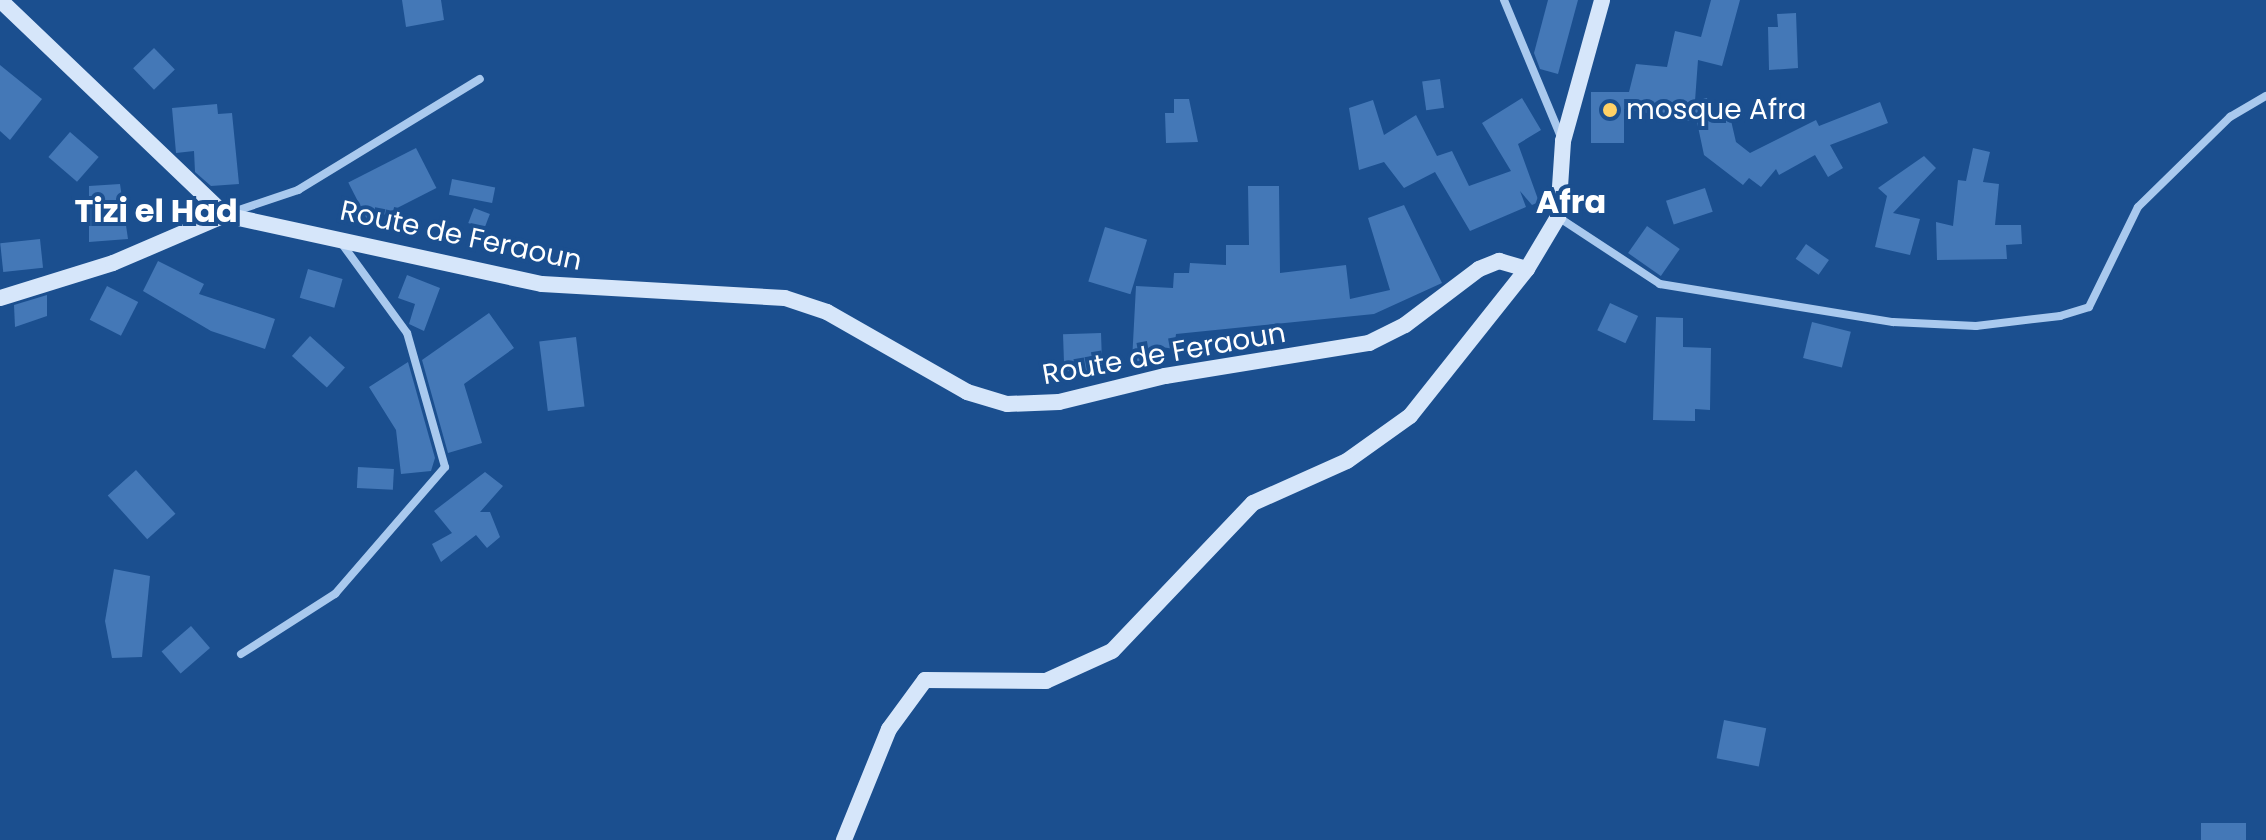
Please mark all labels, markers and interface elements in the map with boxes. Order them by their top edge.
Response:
place label: mosque Afra [1626,93,1807,127]
marker: mosque Afra [1601,101,1619,119]
district label: Afra [1536,183,1606,221]
district label: Tizi el Had [74,192,238,230]
street label: Route de Feraoun [337,194,585,278]
street label: Route de Feraoun [1040,316,1288,392]

